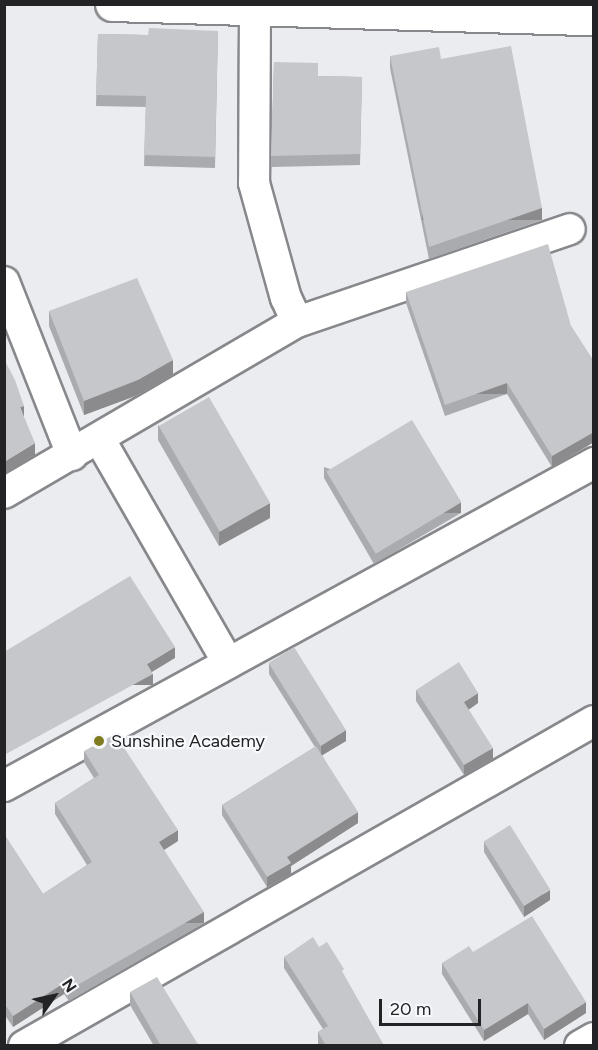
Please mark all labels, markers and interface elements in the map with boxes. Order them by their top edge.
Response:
place label: Sunshine Academy [111,730,265,752]
marker: Sunshine Academy [92,734,106,748]
north arrow [24,966,84,1026]
text: N [58,975,81,996]
scale bar [382,987,484,1025]
text: 20 m [390,998,431,1020]

